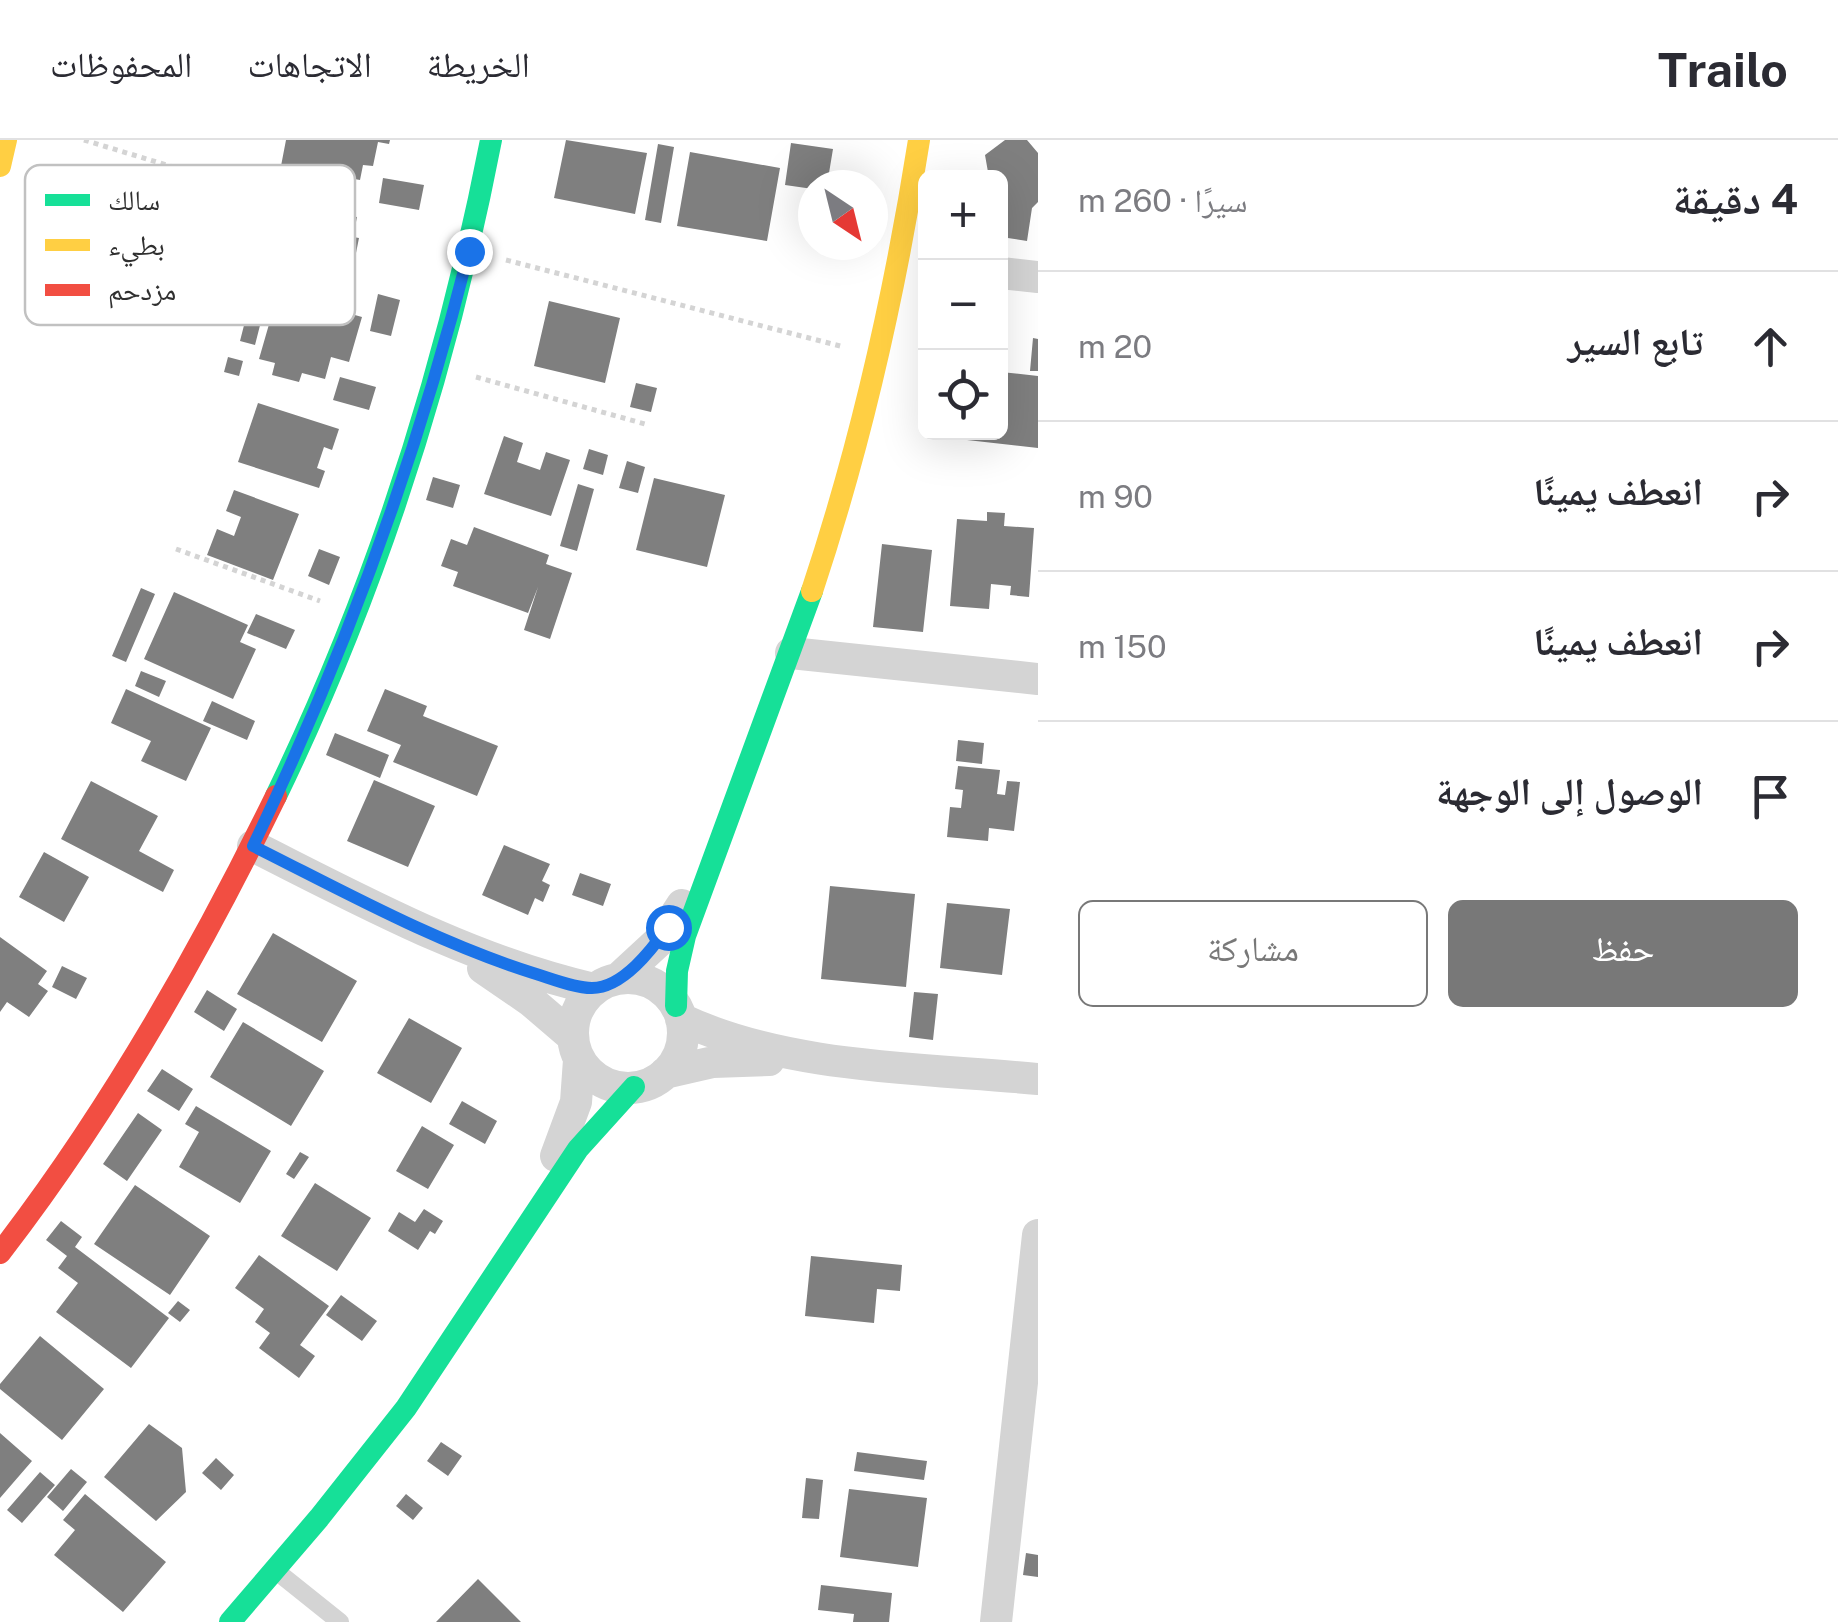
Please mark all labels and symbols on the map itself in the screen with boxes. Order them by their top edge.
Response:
legend [25,165,355,325]
north arrow [798,170,888,260]
text: سالك [108,183,160,216]
text: بطيء [108,228,165,268]
route end [447,229,493,275]
text: مزدحم [108,273,176,309]
route start [646,905,692,951]

